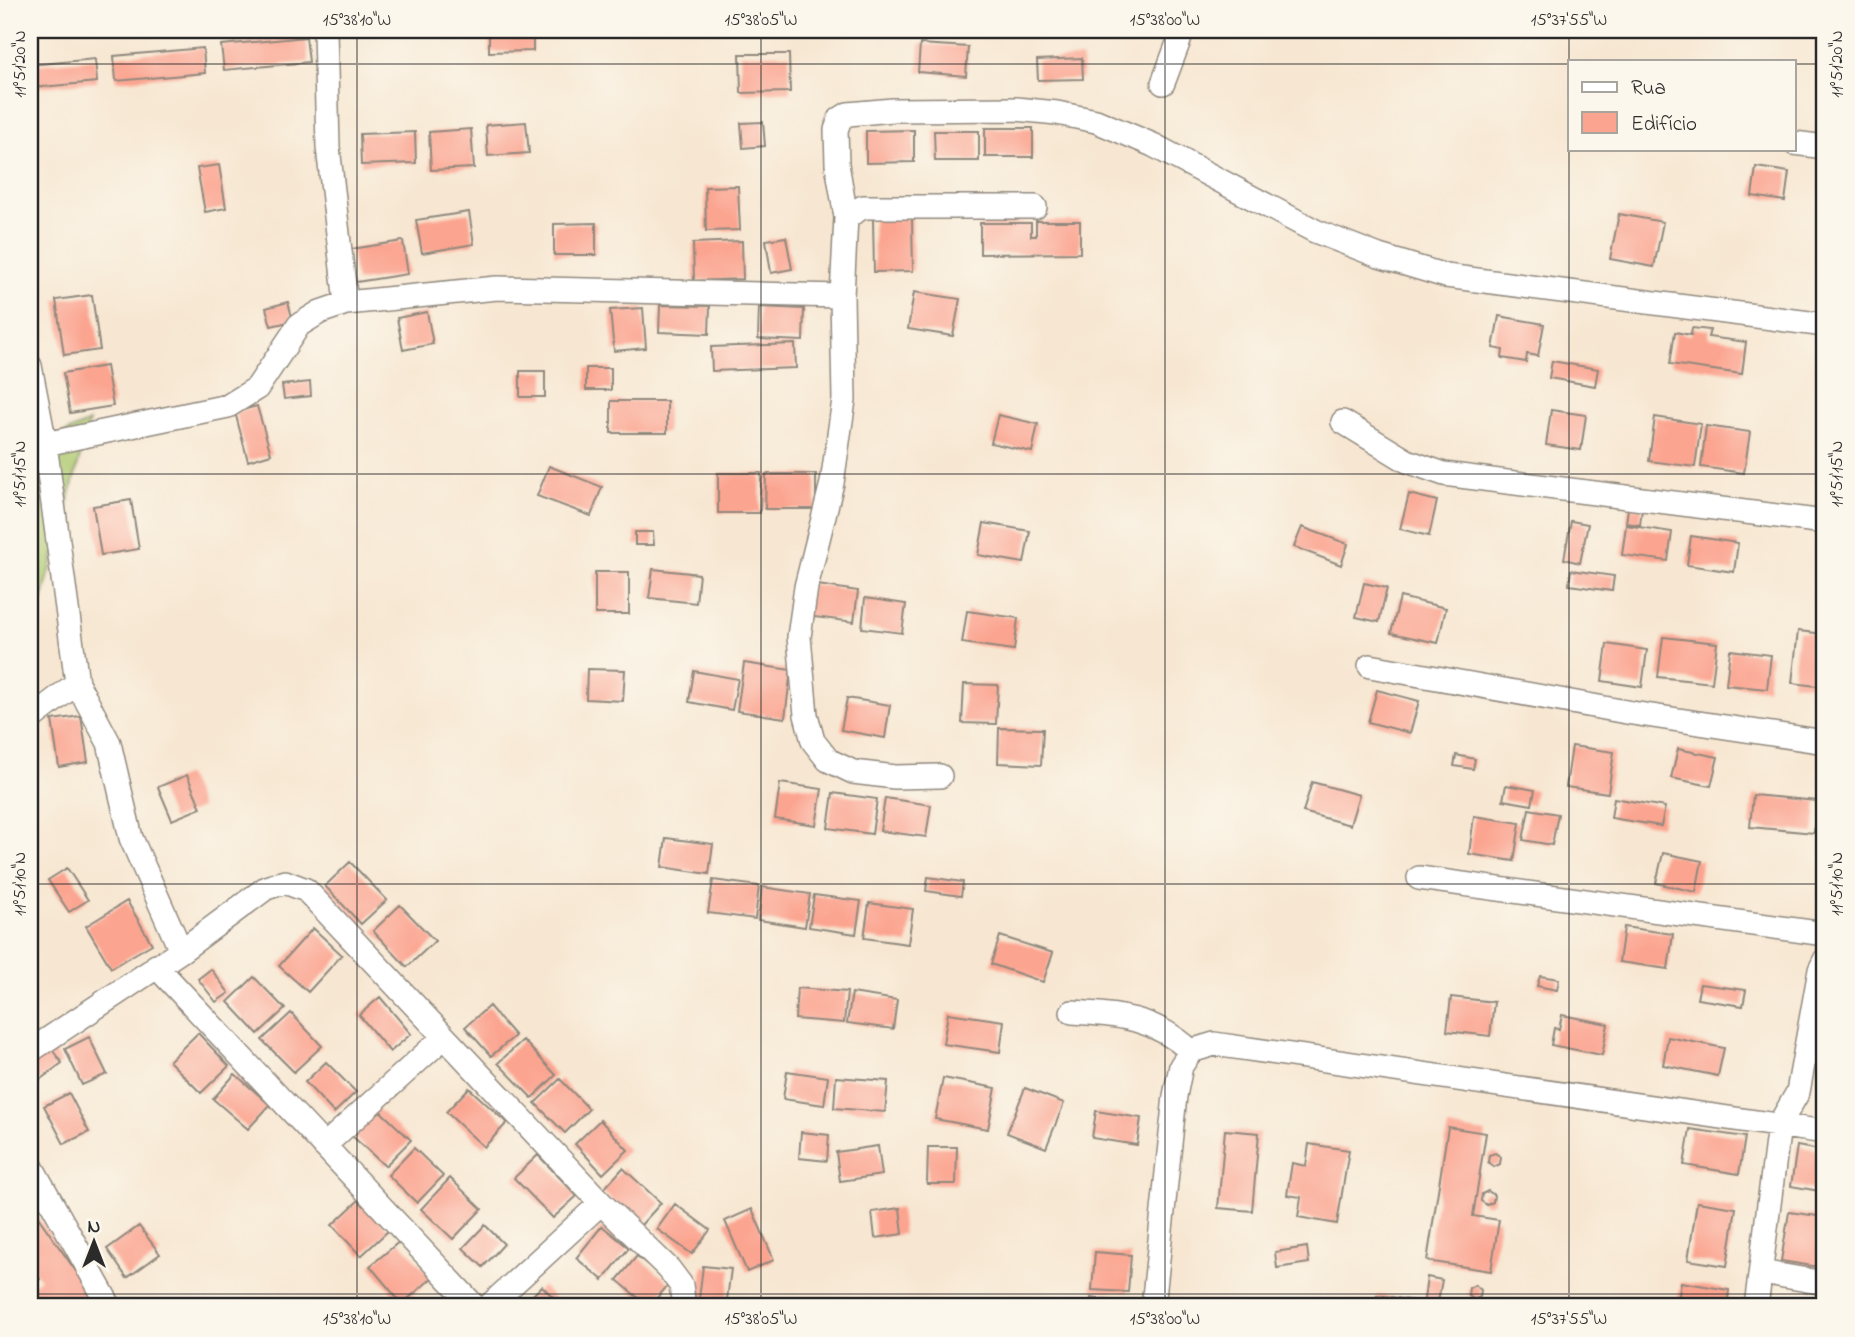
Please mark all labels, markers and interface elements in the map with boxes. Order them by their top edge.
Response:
text: 15°38'10"W [323,8,391,34]
text: 15°38'05"W [724,8,798,34]
text: 15°38'00"W [1130,8,1200,34]
text: 15°37'55"W [1531,8,1607,34]
text: 11°51'20"N [8,30,34,98]
text: 11°51'20"N [1825,30,1851,98]
legend [1568,60,1796,150]
text: Rua [1631,74,1666,104]
text: Edifício [1631,110,1697,140]
text: 11°51'15"N [8,441,34,507]
text: 11°51'15"N [1825,441,1851,507]
text: 11°51'10"N [8,852,34,916]
text: 11°51'10"N [1825,852,1851,916]
north arrow [60,1208,130,1278]
text: N [88,1214,101,1241]
text: 15°38'10"W [323,1307,391,1333]
text: 15°38'05"W [724,1307,798,1333]
text: 15°38'00"W [1130,1307,1200,1333]
text: 15°37'55"W [1531,1307,1607,1333]

